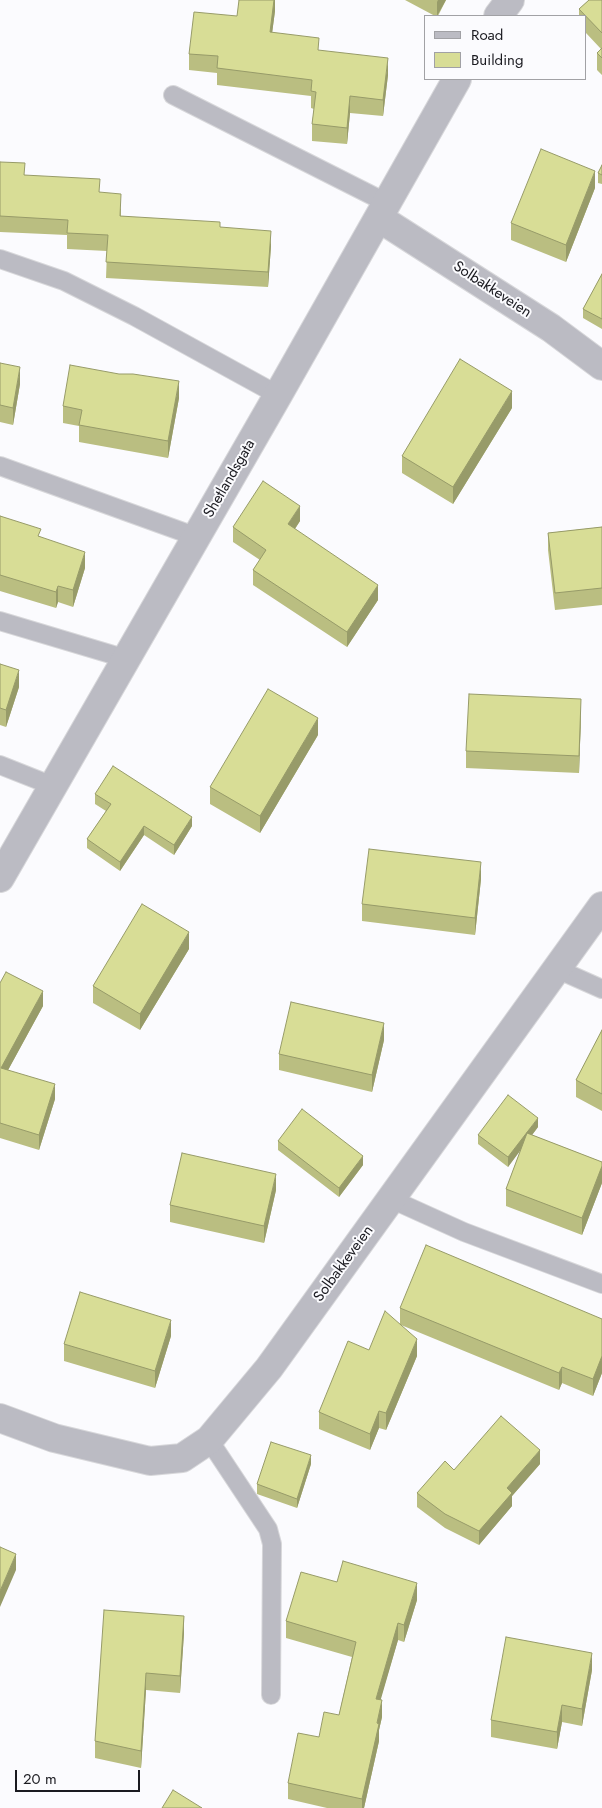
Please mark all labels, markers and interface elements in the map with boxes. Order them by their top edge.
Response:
legend [424,15,587,80]
text: Road [471,24,503,46]
text: Building [471,49,523,71]
street label: Solbakkeveien [449,258,535,322]
street label: Shetlandsgata [200,437,260,521]
street label: Solbakkeveien [310,1222,378,1306]
scale bar [18,1760,142,1792]
text: 20 m [23,1768,57,1790]

